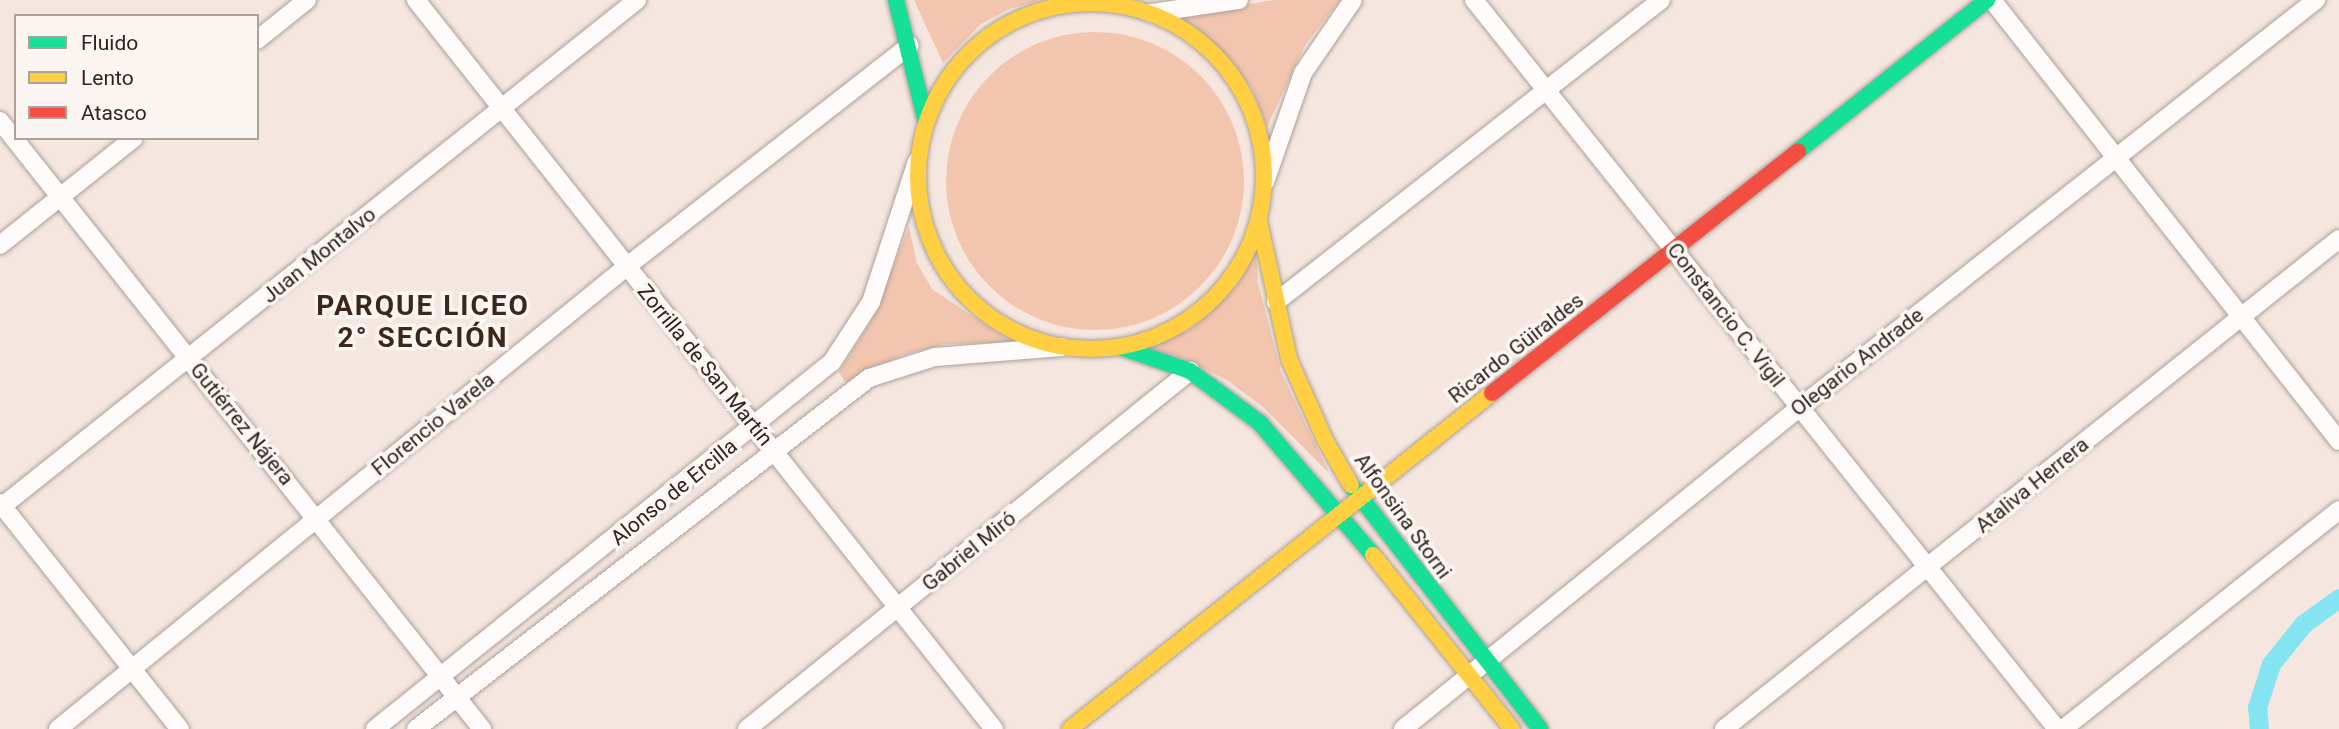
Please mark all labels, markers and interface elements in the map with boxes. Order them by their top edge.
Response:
legend [14,14,259,140]
text: Fluido [81,31,138,55]
text: Lento [81,66,134,90]
text: Atasco [81,101,147,125]
street label: Juan Montalvo [257,202,381,308]
street label: Constancio C. Vigil [1662,238,1790,392]
street label: Zorrilla de San Martín [632,279,778,451]
street label: Ricardo Güiraldes [1443,287,1589,409]
district label: PARQUE LICEO 2° SECCIÓN [318,289,528,355]
street label: Olegario Andrade [1786,302,1928,422]
street label: Gutiérrez Nájera [185,358,299,490]
street label: Florencio Varela [367,367,499,481]
street label: Ataliva Herrera [1970,432,2094,538]
street label: Alonso de Ercilla [606,433,742,551]
street label: Alfonsina Storni [1349,448,1457,584]
street label: Gabriel Miró [917,505,1021,597]

